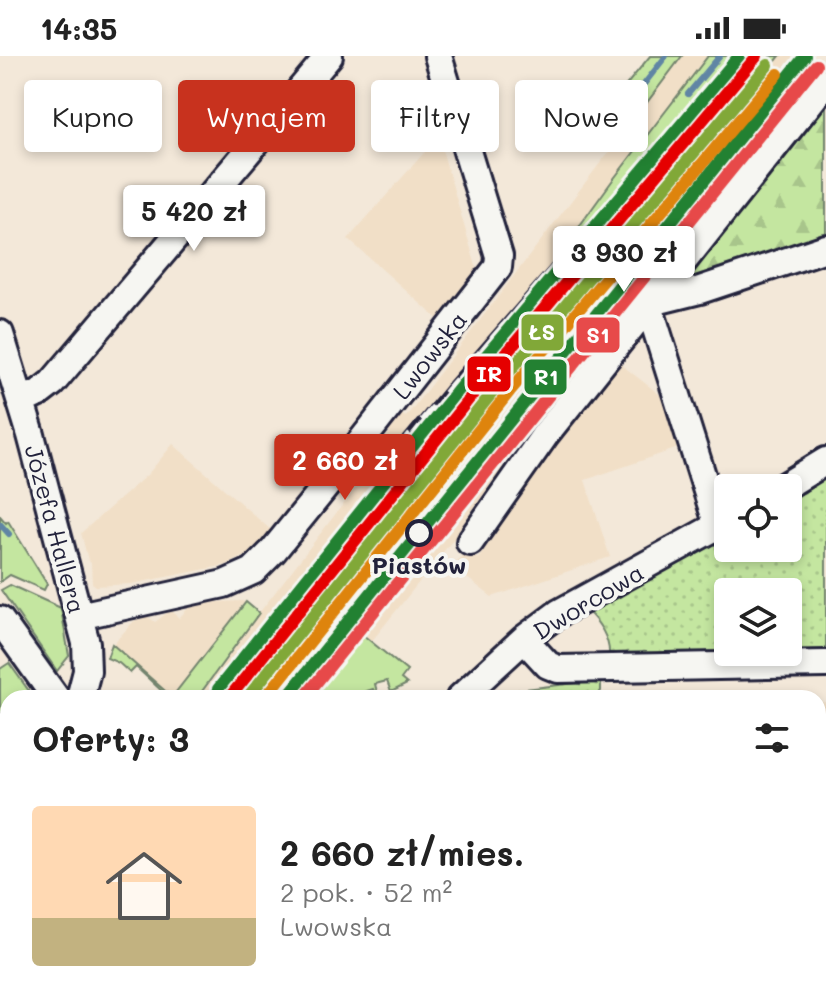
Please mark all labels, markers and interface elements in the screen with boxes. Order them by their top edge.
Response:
text: 14:35 [40,8,117,48]
chip: Kupno [24,80,162,152]
chip: Wynajem [178,80,355,152]
chip: Filtry [371,80,499,152]
chip: Nowe [515,80,648,152]
pin: 5 420 zł [111,185,277,253]
text: 5 420 zł [141,194,247,228]
pin: 3 930 zł [541,226,707,294]
text: 3 930 zł [571,235,677,269]
street label: Lwowska [385,305,473,405]
line badge: ŁS [520,313,565,352]
line badge: S1 [575,316,621,354]
text: ŁS [528,317,555,346]
text: S1 [586,320,610,349]
line badge: IR [466,355,512,393]
line badge: R1 [523,358,568,396]
text: IR [476,359,502,388]
text: R1 [534,362,558,391]
pin: 2 660 zł [262,434,428,502]
street label: Józefa Hallera [19,441,93,617]
text: 2 660 zł [292,443,398,477]
map controls [714,474,802,666]
button: locate [714,474,802,562]
marker: Piastów [406,520,432,546]
place label: Piastów [371,549,467,580]
street label: Dworcowa [527,556,649,646]
button: layers [714,578,802,666]
text: Oferty: 3 [32,716,189,761]
icon: filters [750,716,794,760]
text: 2 660 zł/mies. [280,830,524,875]
icon: home [96,838,192,934]
text: 2 pok. · 52 m² [280,875,452,909]
text: Lwowska [280,909,392,943]

